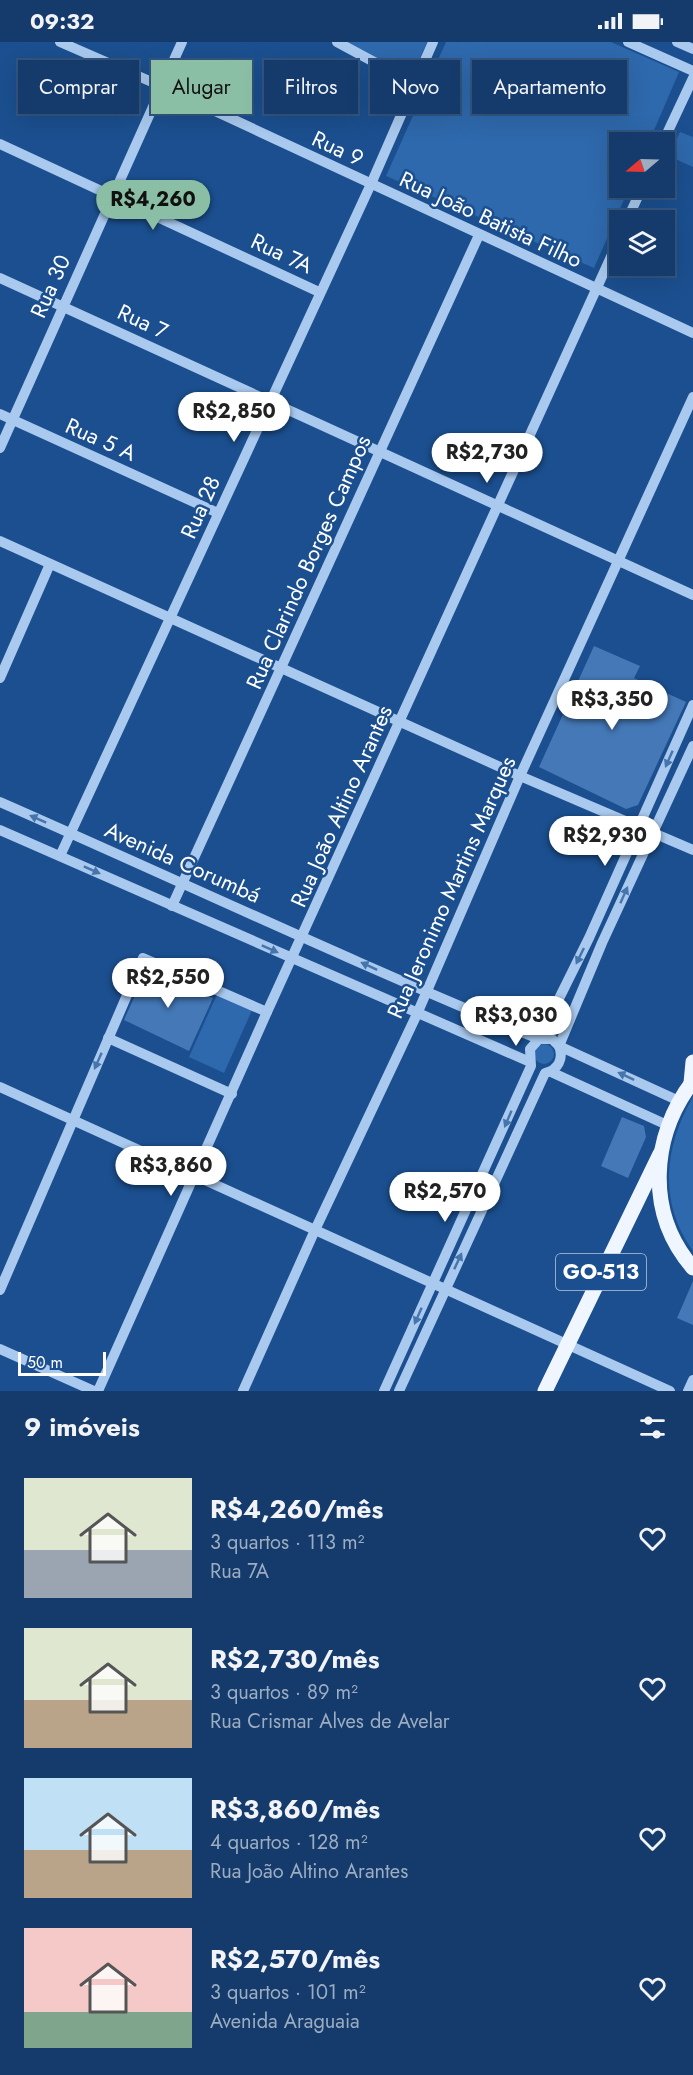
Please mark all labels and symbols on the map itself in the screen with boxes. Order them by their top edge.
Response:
street label: Rua 9 [307,122,369,174]
north arrow [609,132,675,198]
street label: Rua João Batista Filho [394,163,588,275]
pin: R$4,260 [98,180,208,231]
street label: Rua 7A [246,225,319,281]
street label: Rua 30 [22,249,78,323]
street label: Rua 7 [112,295,174,347]
pin: R$2,850 [179,392,289,443]
street label: Rua 5 A [60,409,142,469]
street label: Rua Clarindo Borges Campos [237,430,379,694]
pin: R$2,730 [432,433,542,484]
street label: Rua 28 [172,471,228,543]
pin: R$3,350 [557,680,667,731]
street label: Rua João Altino Arantes [282,700,400,912]
one-way arrow [664,750,674,768]
street label: Rua Jeronimo Martins Marques [379,751,523,1023]
street label: Avenida Corumbá [100,813,266,911]
one-way arrow [28,814,46,824]
pin: R$2,930 [550,816,660,867]
one-way arrow [84,865,102,875]
one-way arrow [619,887,628,904]
one-way arrow [262,945,279,954]
one-way arrow [576,947,585,964]
pin: R$2,550 [113,958,223,1009]
one-way arrow [361,962,378,971]
pin: R$3,030 [461,996,571,1047]
one-way arrow [93,1052,103,1070]
one-way arrow [617,1072,634,1081]
one-way arrow [503,1111,513,1129]
pin: R$3,860 [116,1146,226,1197]
pin: R$2,570 [390,1172,500,1223]
one-way arrow [453,1253,462,1270]
road number: GO-513 [556,1254,646,1290]
one-way arrow [413,1307,422,1324]
scale bar [18,1349,106,1376]

